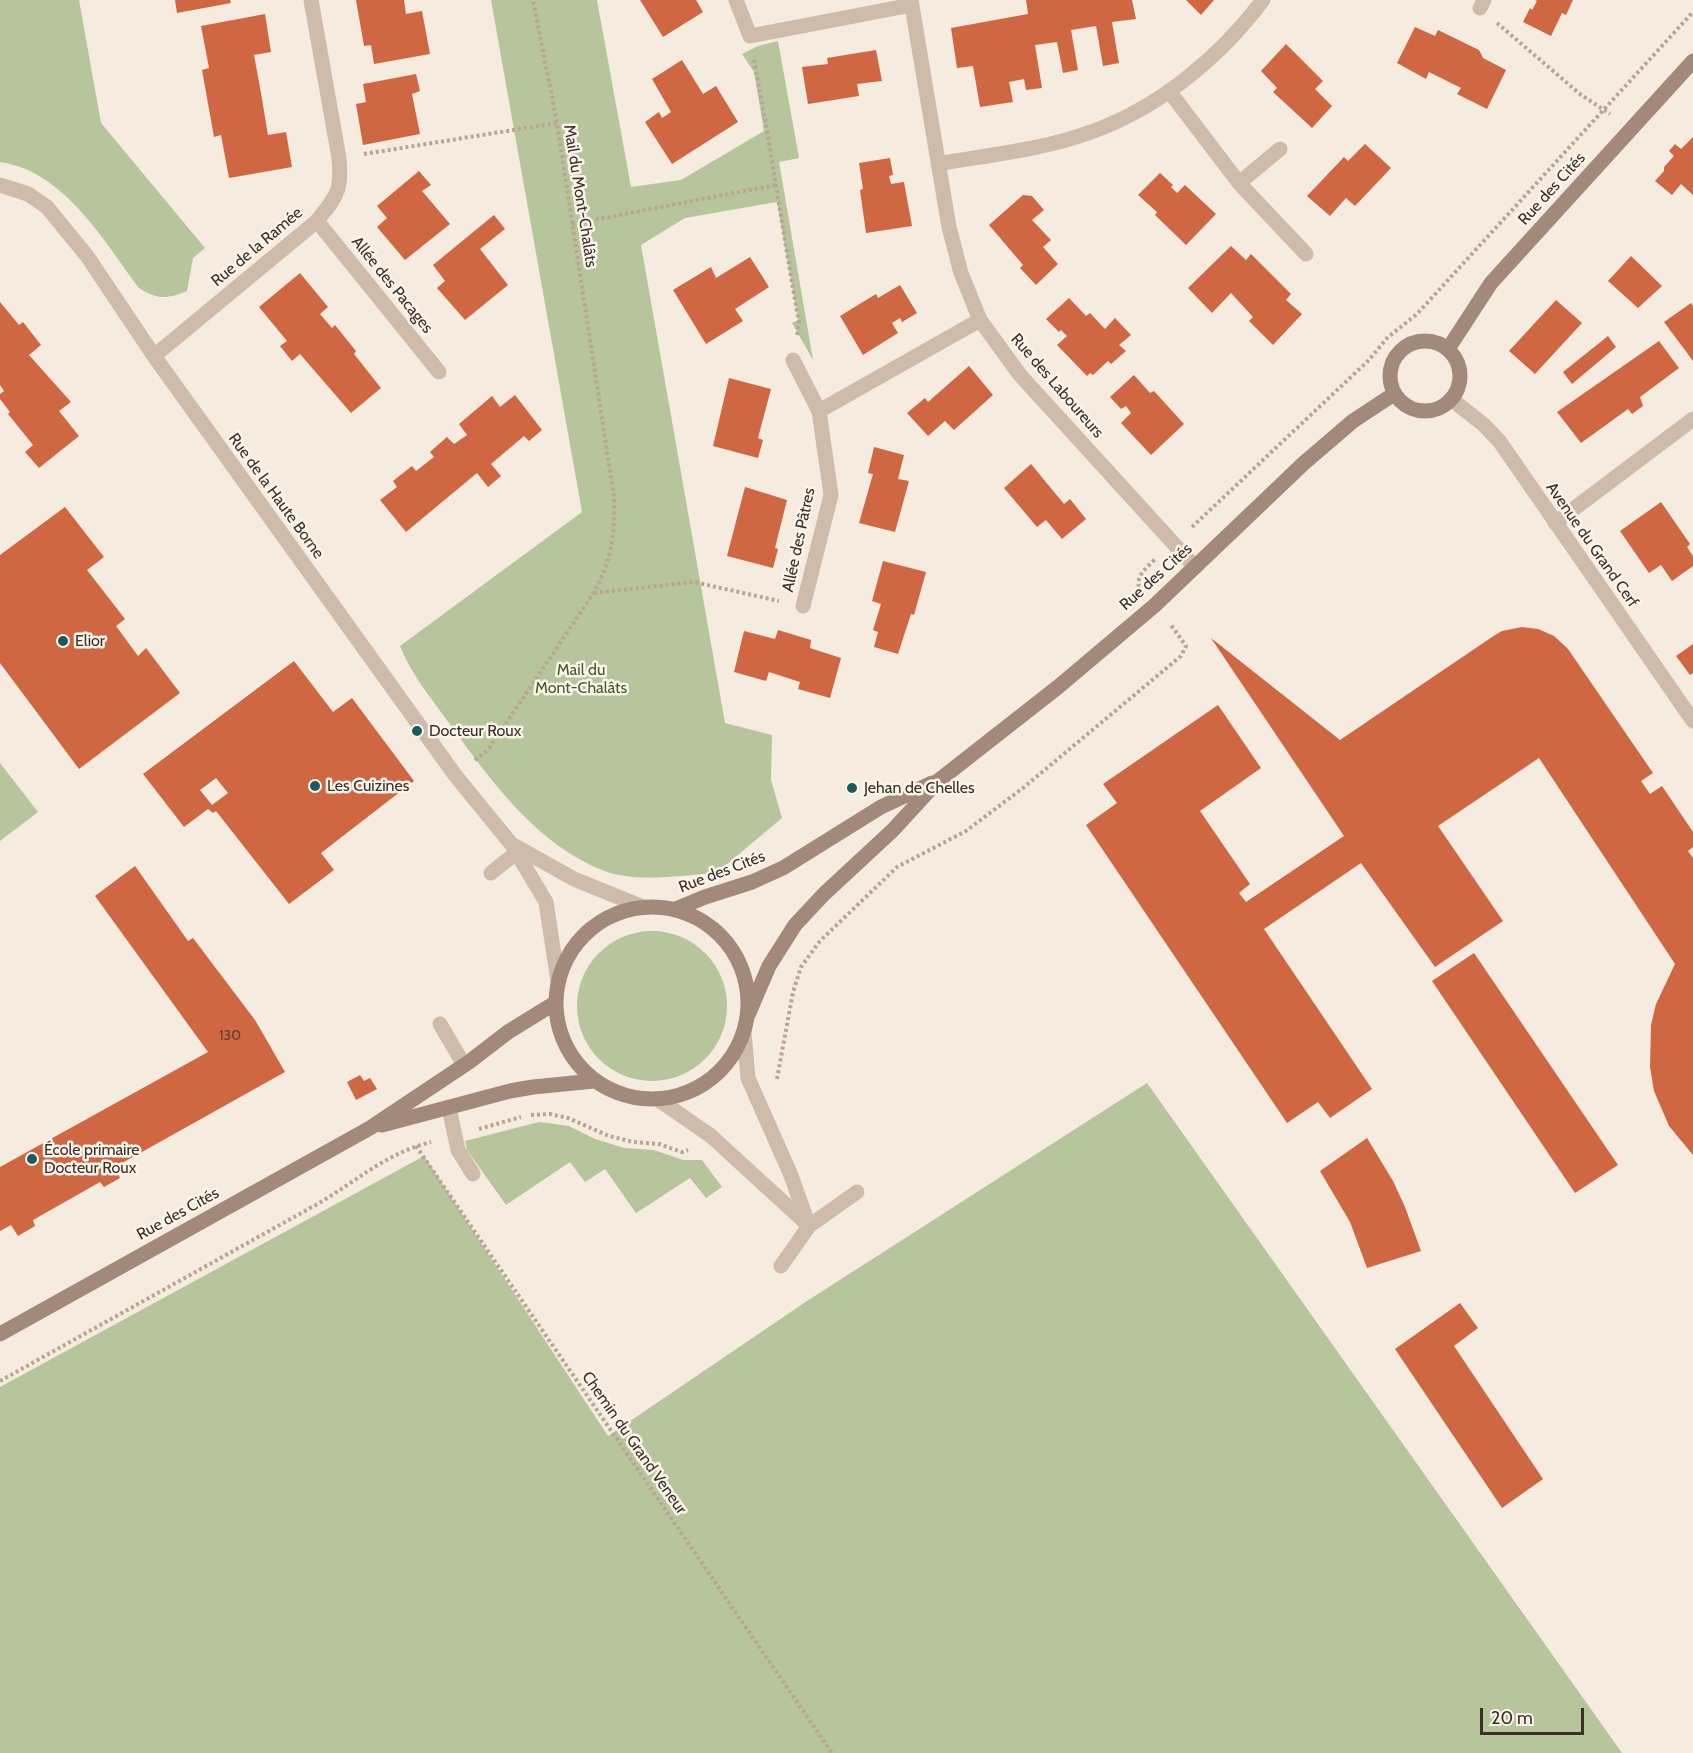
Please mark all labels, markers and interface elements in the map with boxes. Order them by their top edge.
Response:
street label: Mail du Mont-Chalâts [559,123,601,269]
street label: Rue des Cités [1514,149,1590,229]
street label: Rue de la Ramée [208,203,306,291]
street label: Allée des Pacages [347,233,437,337]
street label: Rue des Laboureurs [1007,330,1107,442]
street label: Rue de la Haute Borne [224,430,328,562]
street label: Avenue du Grand Cerf [1542,479,1642,611]
street label: Allée des Pâtres [779,486,819,594]
street label: Rue des Cités [1116,539,1196,615]
place label: Elior [75,631,105,651]
marker: Elior [56,634,70,648]
park label: Mail du Mont-Chalâts [535,660,627,698]
place label: Docteur Roux [429,721,521,741]
marker: Docteur Roux [410,724,424,738]
place label: Les Cuizines [327,776,409,796]
place label: Jehan de Chelles [864,778,975,798]
marker: Les Cuizines [308,779,322,793]
marker: Jehan de Chelles [845,781,859,795]
street label: Rue des Cités [676,847,768,897]
house number: 130 [219,1028,241,1044]
place label: École primaire Docteur Roux [44,1140,140,1178]
marker: École primaire Docteur Roux [25,1152,39,1166]
street label: Rue des Cités [134,1184,222,1244]
street label: Chemin du Grand Veneur [577,1368,691,1518]
scale bar [1483,1696,1586,1734]
text: 20 m [1491,1707,1533,1729]

